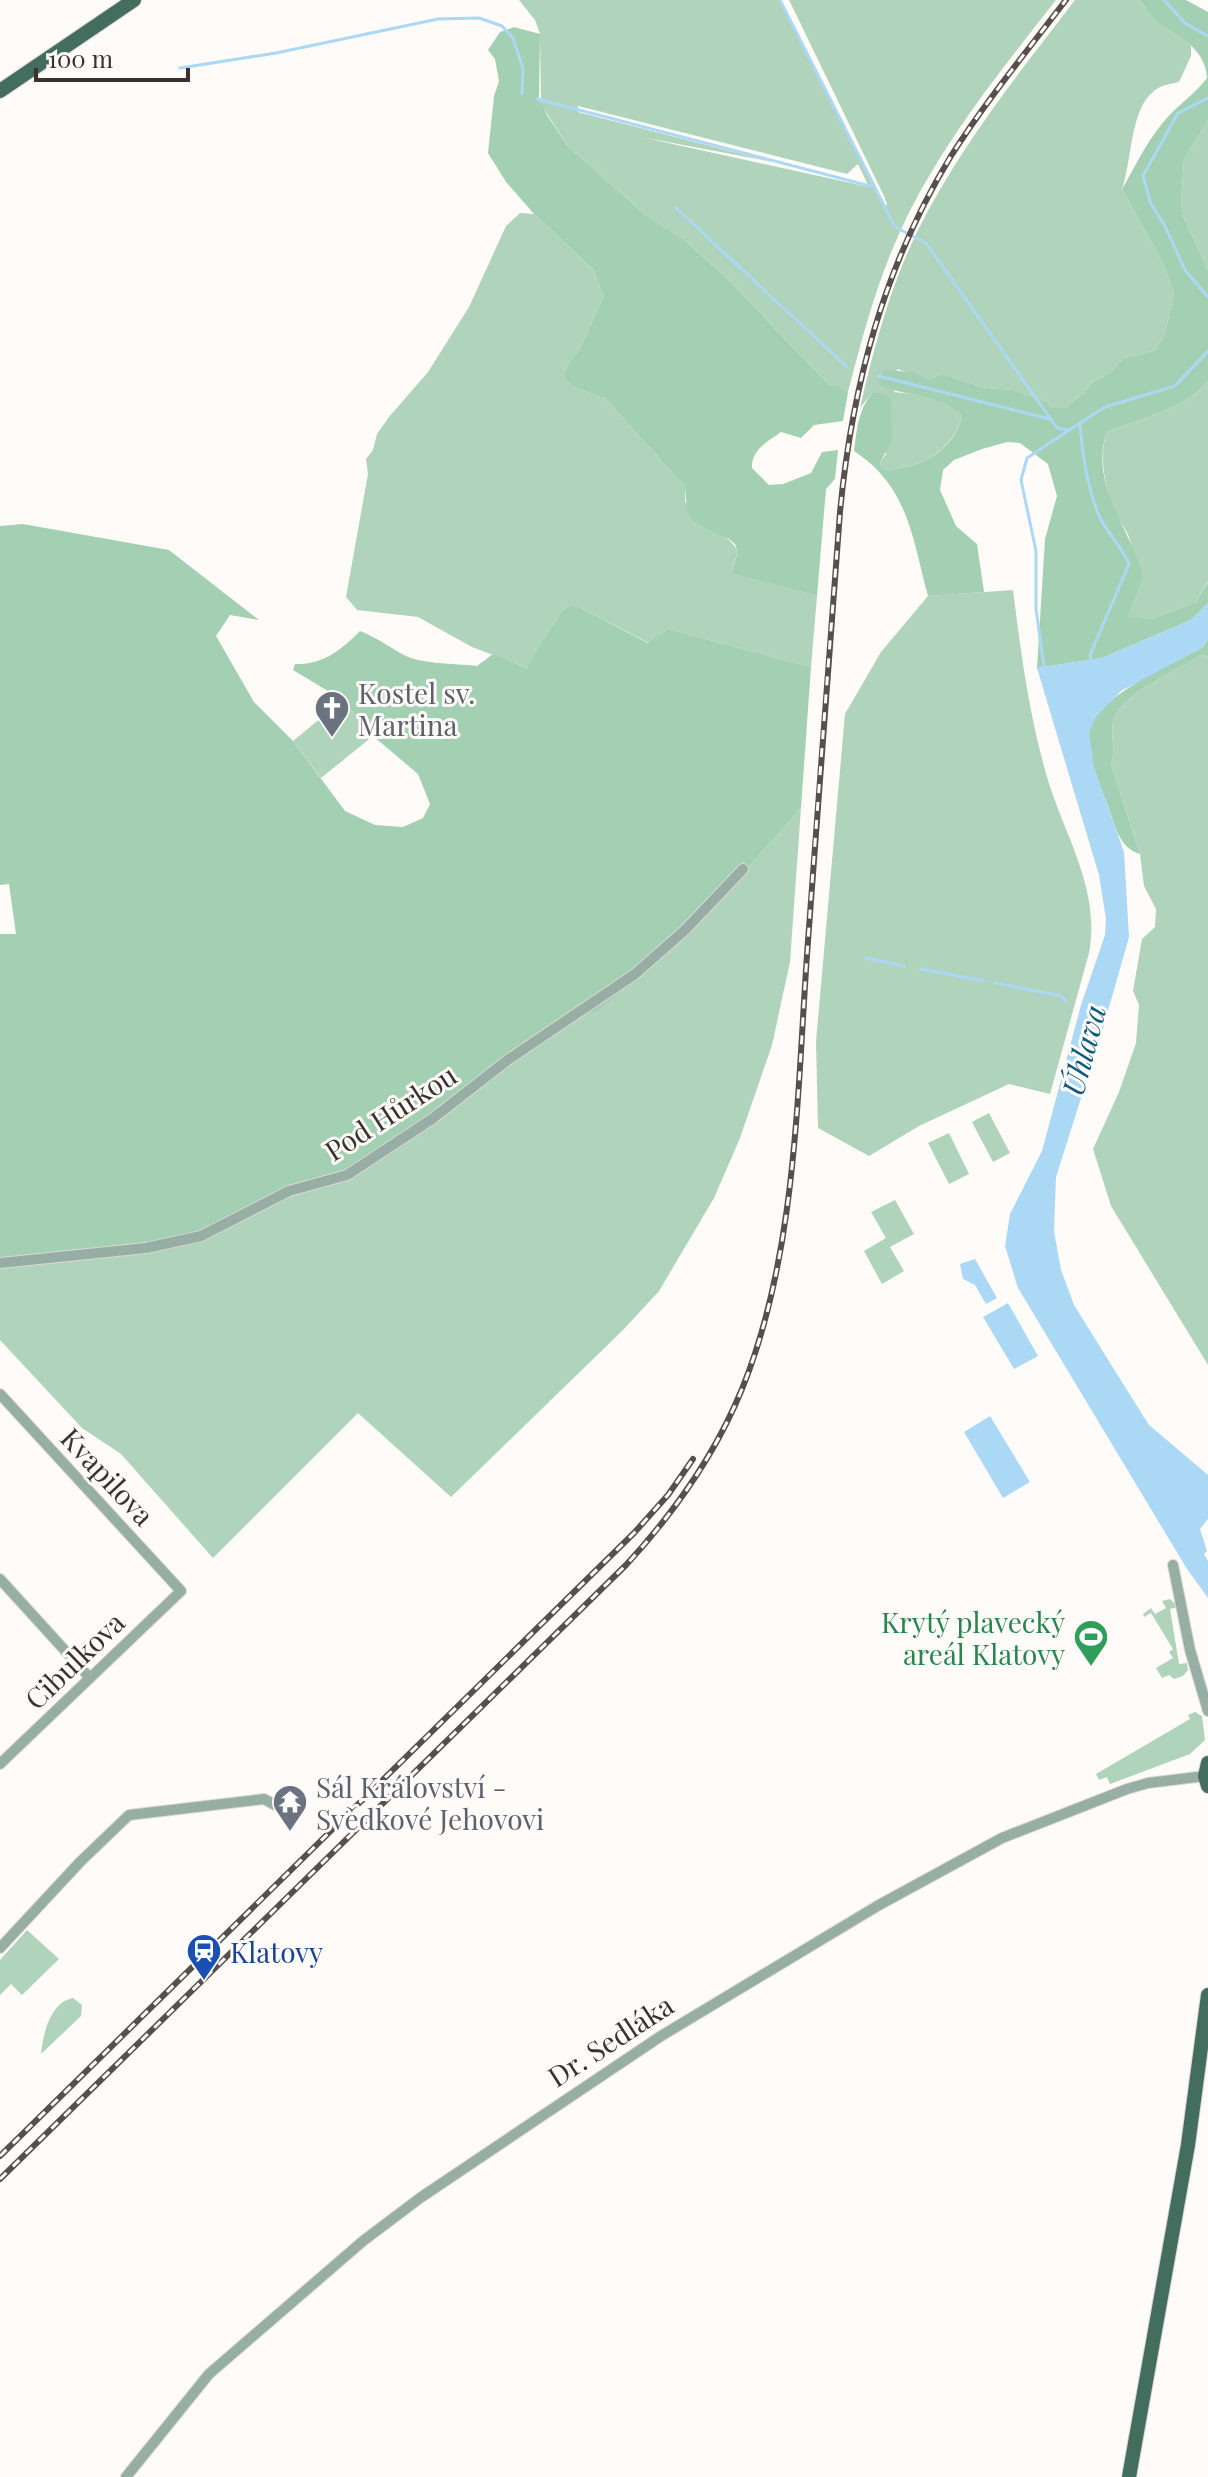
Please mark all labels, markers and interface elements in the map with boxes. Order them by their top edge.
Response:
scale bar [36,32,188,82]
text: 100 m [48,42,113,74]
place label: Kostel sv. Martina [358,674,475,743]
church icon: Kostel sv. Martina [313,689,351,739]
water label: Úhlava [1052,1000,1114,1100]
street label: Pod Hůrkou [317,1056,463,1168]
street label: Kvapilova [53,1419,163,1533]
street label: Cibulkova [16,1603,132,1717]
place label: Krytý plavecký areál Klatovy [881,1603,1065,1672]
sports icon: Krytý plavecký areál Klatovy [1072,1618,1110,1668]
place label: Sál Království - Svědkové Jehovovi [316,1768,544,1837]
temple icon: Sál Království - Svědkové Jehovovi [271,1783,309,1833]
station icon: Klatovy [185,1932,223,1982]
place label: Klatovy [230,1933,323,1970]
street label: Dr. Sedláka [540,1986,680,2094]

